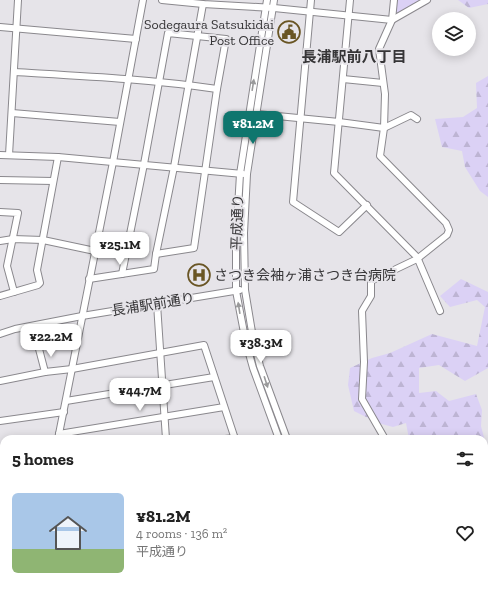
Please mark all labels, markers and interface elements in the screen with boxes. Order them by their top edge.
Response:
map controls [432,12,476,56]
button: layers [432,12,476,56]
place label: Sodegaura Satsukidai Post Office [144,16,274,49]
public building icon: Sodegaura Satsukidai Post Office [276,19,302,45]
district label: 長浦駅前八丁目 [301,48,407,66]
one-way arrow [250,79,256,91]
pin: ¥81.2M [220,111,286,145]
text: ¥81.2M [232,116,274,131]
street label: 平成通り [228,194,247,250]
pin: ¥25.1M [87,232,153,266]
text: ¥25.1M [99,237,141,252]
hospital icon: さつき会袖ヶ浦さつき台病院 [186,262,212,288]
place label: さつき会袖ヶ浦さつき台病院 [214,267,396,284]
street label: 長浦駅前通り [110,290,196,319]
one-way arrow [236,302,242,314]
pin: ¥22.2M [18,324,84,358]
text: ¥22.2M [29,329,73,344]
pin: ¥38.3M [228,330,294,364]
text: ¥38.3M [239,335,283,350]
one-way arrow [263,377,269,389]
pin: ¥44.7M [107,378,173,412]
text: ¥44.7M [118,383,162,398]
icon: filters [454,448,476,470]
text: 5 homes [12,449,74,469]
text: ¥81.2M [136,506,190,526]
icon: home [44,509,92,557]
icon: heart [454,522,476,544]
text: 4 rooms · 136 m² [136,526,227,541]
text: 平成通り [136,544,188,559]

